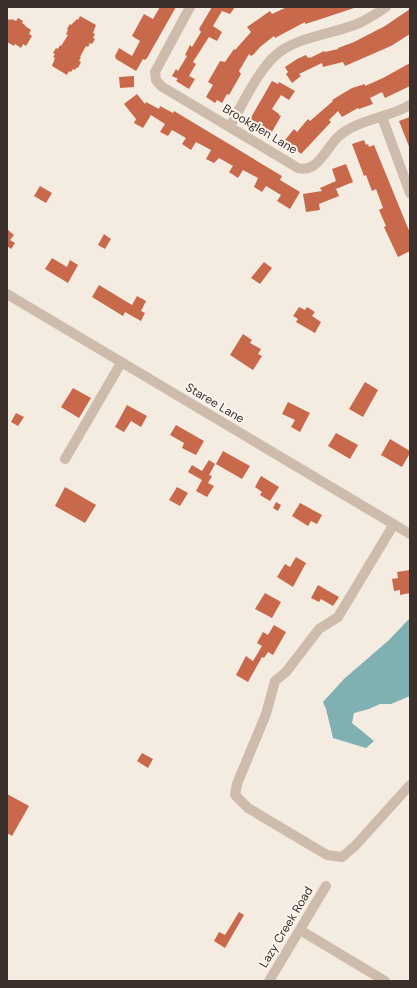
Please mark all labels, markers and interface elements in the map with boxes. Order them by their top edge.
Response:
street label: Brookglen Lane [220,100,301,158]
street label: Staree Lane [183,379,247,427]
street label: Lazy Creek Road [255,884,317,970]

